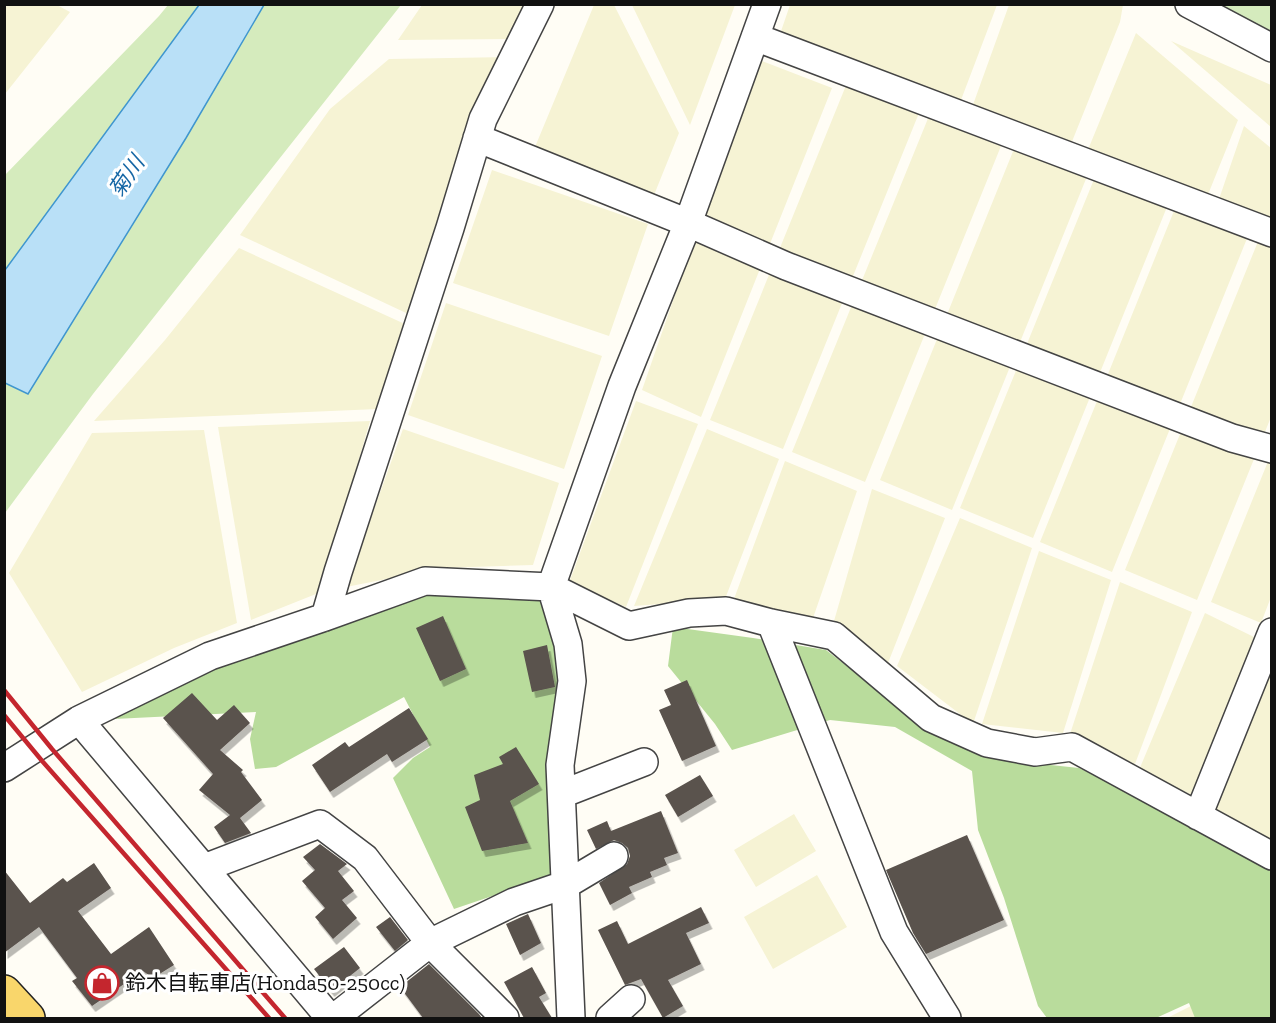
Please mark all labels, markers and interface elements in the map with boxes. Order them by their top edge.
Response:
water label: 菊川 [103,149,151,202]
shop icon: 鈴木自転車店(Honda50-250cc) [84,965,120,1001]
place label: 鈴木自転車店(Honda50-250cc) [125,970,405,995]

